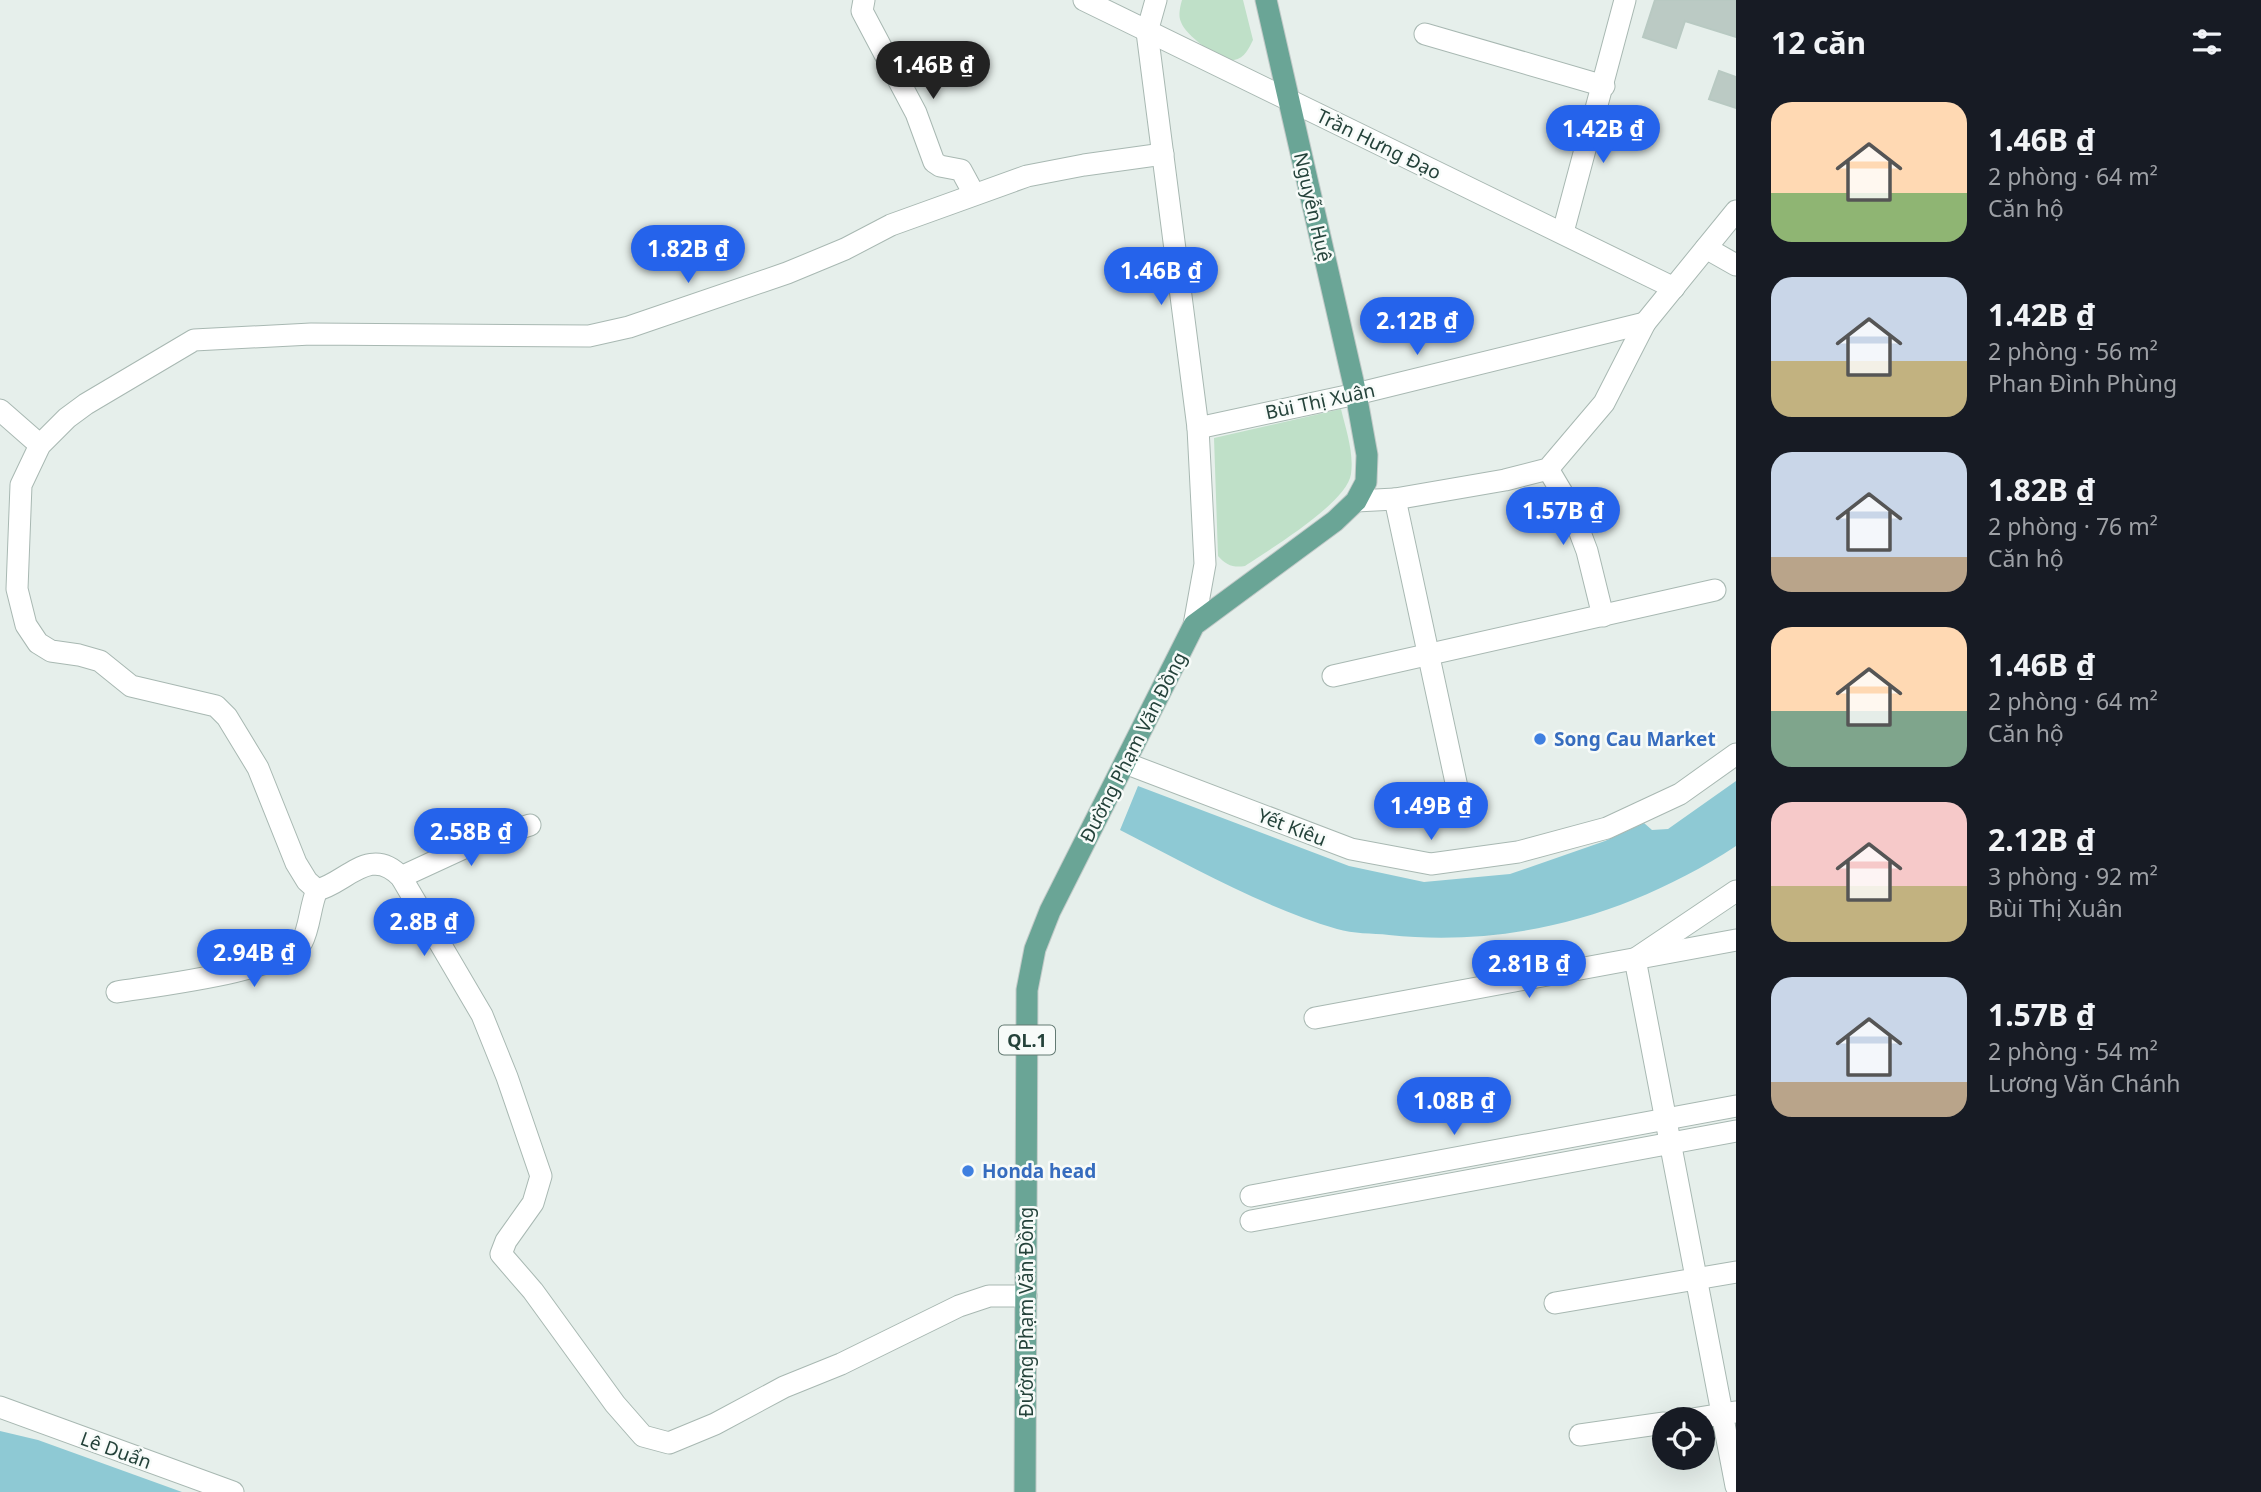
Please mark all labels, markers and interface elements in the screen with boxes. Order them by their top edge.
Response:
text: 12 căn [1771,22,1866,63]
icon: filters [2188,23,2226,61]
pin: 1.46B ₫ [868,42,998,101]
text: 1.46B ₫ [892,48,974,80]
street label: Trần Hưng Đạo [1312,103,1446,185]
pin: 1.42B ₫ [1538,106,1668,165]
text: 1.42B ₫ [1562,112,1644,144]
text: 1.46B ₫ [1988,119,2095,160]
icon: home [1827,130,1911,214]
street label: Nguyễn Huệ [1288,150,1338,264]
text: 2 phòng · 64 m² [1988,160,2158,192]
text: Căn hộ [1988,192,2064,224]
pin: 1.82B ₫ [623,226,753,285]
text: 1.82B ₫ [647,232,729,264]
pin: 1.46B ₫ [1096,247,1226,307]
text: 1.46B ₫ [1120,254,1202,286]
text: 1.42B ₫ [1988,294,2095,335]
pin: 2.12B ₫ [1352,298,1482,357]
text: 2.12B ₫ [1376,304,1458,336]
icon: home [1827,305,1911,389]
text: 2 phòng · 56 m² [1988,335,2158,367]
text: Phan Đình Phùng [1988,367,2177,399]
street label: Bùi Thị Xuân [1263,377,1377,425]
text: 1.82B ₫ [1988,469,2095,510]
icon: home [1827,480,1911,564]
pin: 1.57B ₫ [1498,488,1628,547]
text: 1.57B ₫ [1522,494,1604,526]
text: 2 phòng · 76 m² [1988,510,2158,542]
text: Căn hộ [1988,542,2064,574]
text: 1.46B ₫ [1988,644,2095,685]
street label: Đường Phạm Văn Đồng [1074,647,1192,847]
icon: home [1827,655,1911,739]
text: 2 phòng · 64 m² [1988,685,2158,717]
text: Căn hộ [1988,717,2064,749]
place label: Song Cau Market [1554,726,1716,752]
marker: Song Cau Market [1532,731,1548,747]
pin: 1.49B ₫ [1366,782,1496,842]
text: 1.49B ₫ [1390,789,1472,821]
street label: Yết Kiêu [1254,802,1330,852]
pin: 2.58B ₫ [406,808,536,868]
text: 2.58B ₫ [430,815,512,847]
text: 2.12B ₫ [1988,819,2095,860]
icon: home [1827,830,1911,914]
text: 3 phòng · 92 m² [1988,860,2158,892]
text: Bùi Thị Xuân [1988,892,2123,924]
pin: 2.8B ₫ [367,898,481,958]
text: 2.8B ₫ [390,905,458,937]
pin: 2.94B ₫ [189,930,319,989]
text: 2.94B ₫ [213,936,295,968]
pin: 2.81B ₫ [1464,940,1594,1000]
text: 2.81B ₫ [1488,947,1570,979]
text: 1.57B ₫ [1988,994,2095,1035]
icon: home [1827,1005,1911,1089]
road number: QL.1 [999,1026,1055,1055]
text: 2 phòng · 54 m² [1988,1035,2158,1067]
text: Lương Văn Chánh [1988,1067,2181,1099]
pin: 1.08B ₫ [1389,1078,1519,1137]
text: 1.08B ₫ [1413,1084,1495,1116]
place label: Honda head [982,1158,1096,1184]
marker: Honda head [960,1163,976,1179]
street label: Đường Phạm Văn Đồng [1013,1207,1039,1417]
map controls [1652,1407,1715,1470]
button: locate [1652,1407,1715,1470]
street label: Lê Duẩn [77,1425,155,1475]

